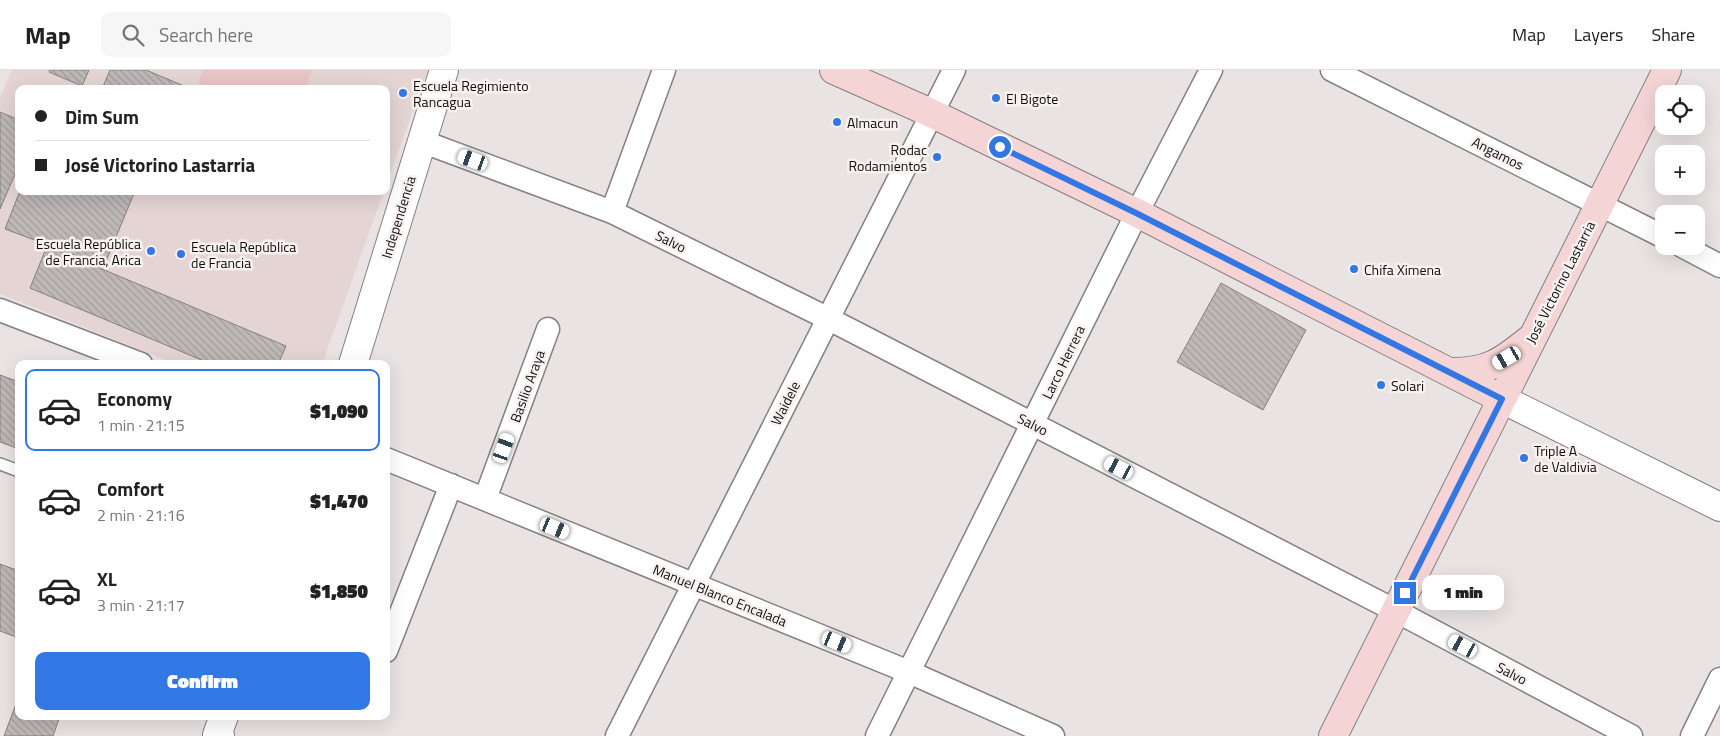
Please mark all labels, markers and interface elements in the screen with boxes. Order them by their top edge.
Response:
search box [101,12,451,57]
text: Map [25,17,71,53]
text: Search here [159,20,253,49]
icon: search [119,21,147,49]
text: Map [1512,21,1546,48]
text: Layers [1574,21,1623,48]
text: Share [1651,21,1695,48]
place label: Escuela Regimiento Rancagua [413,75,529,112]
map controls [1655,85,1705,255]
button: locate [1655,85,1705,135]
marker: Escuela Regimiento Rancagua [397,87,409,99]
place label: El Bigote [1006,88,1058,109]
marker: El Bigote [990,92,1002,104]
text: Dim Sum [65,102,139,131]
place label: Almacun [847,112,898,133]
marker: Almacun [831,116,843,128]
street label: Angamos [1468,131,1528,175]
route start [989,136,1011,158]
place label: Rodac Rodamientos [849,139,927,176]
button: + [1655,145,1705,195]
car [456,148,489,172]
text: José Victorino Lastarria [65,150,255,179]
marker: Rodac Rodamientos [931,151,943,163]
street label: Independencia [375,173,421,261]
button: − [1655,205,1705,255]
street label: José Victorino Lastarria [1520,217,1600,347]
street label: Salvo [652,225,690,257]
place label: Escuela República de Francia, Arica [36,233,141,270]
place label: Escuela República de Francia [191,236,296,273]
marker: Escuela República de Francia, Arica [145,245,157,257]
marker: Escuela República de Francia [175,248,187,260]
place label: Chifa Ximena [1364,259,1441,280]
marker: Chifa Ximena [1348,263,1360,275]
street label: Larco Herrera [1036,322,1090,402]
car [1490,344,1523,372]
street label: Basilio Araya [504,347,550,425]
place label: Solari [1391,375,1424,396]
street label: Waidele [765,377,805,429]
marker: Solari [1375,379,1387,391]
text: Economy [97,384,172,413]
icon: car [37,388,82,433]
text: $1,090 [310,396,368,425]
street label: Salvo [1014,407,1052,441]
text: 1 min · 21:15 [97,413,185,437]
car [491,431,516,465]
place label: Triple A de Valdivia [1534,440,1597,477]
marker: Triple A de Valdivia [1518,452,1530,464]
car [1102,455,1135,481]
text: Comfort [97,474,164,503]
icon: car [37,478,82,523]
text: $1,470 [310,486,368,515]
text: 2 min · 21:16 [97,503,185,527]
car [538,515,571,541]
street label: Manuel Blanco Encalada [650,558,790,632]
text: XL [97,564,117,593]
icon: car [37,568,82,613]
text: $1,850 [310,576,368,605]
callout: 1 min [1422,576,1505,610]
text: 1 min [1443,580,1483,604]
route end [1394,582,1416,604]
text: 3 min · 21:17 [97,593,185,617]
car [820,629,853,655]
car [1446,632,1479,660]
button: Confirm [35,652,370,710]
street label: Salvo [1493,656,1531,690]

